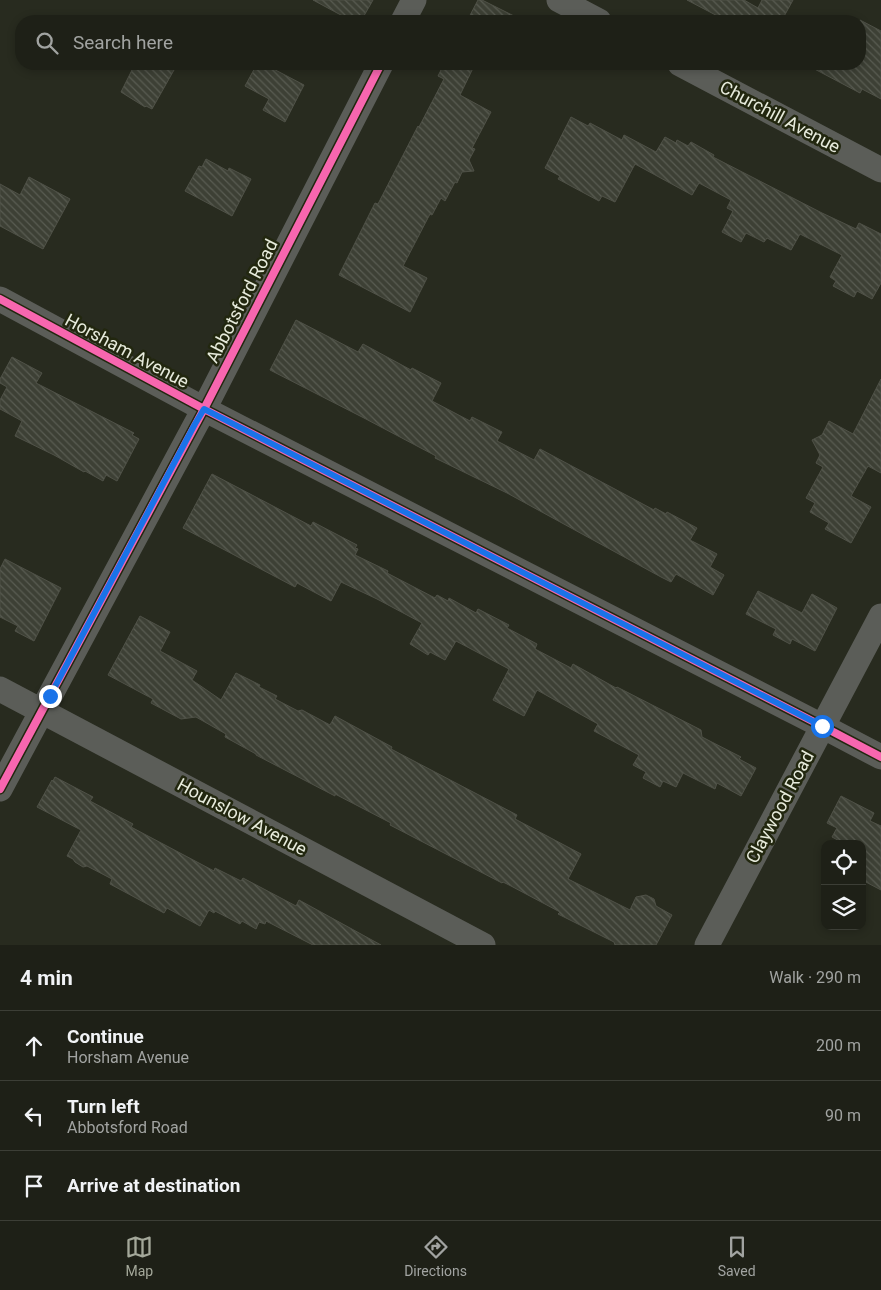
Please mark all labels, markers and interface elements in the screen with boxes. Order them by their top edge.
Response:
search box [15,15,866,70]
icon: search [33,29,61,57]
text: Search here [73,31,173,54]
street label: Churchill Avenue [716,76,844,157]
street label: Abbotsford Road [201,236,282,366]
street label: Horsham Avenue [62,309,193,392]
route end [39,685,62,708]
route start [811,715,834,738]
street label: Claywood Road [741,747,818,867]
street label: Hounslow Avenue [174,774,311,860]
map controls [821,840,866,930]
button: locate [821,840,866,885]
button: layers [821,885,866,930]
text: 4 min [20,966,73,990]
text: Walk · 290 m [769,968,861,987]
text: Continue [67,1025,144,1048]
icon: ahead [20,1032,48,1060]
text: 200 m [816,1036,861,1055]
text: Horsham Avenue [67,1048,189,1067]
text: Turn left [67,1095,140,1118]
icon: left [20,1102,48,1130]
text: 90 m [825,1106,861,1125]
text: Abbotsford Road [67,1118,188,1137]
icon: arrive [20,1172,48,1200]
text: Arrive at destination [67,1174,240,1197]
tab: Map [125,1233,153,1279]
tab: Directions [404,1233,467,1279]
tab: Saved [718,1233,756,1279]

